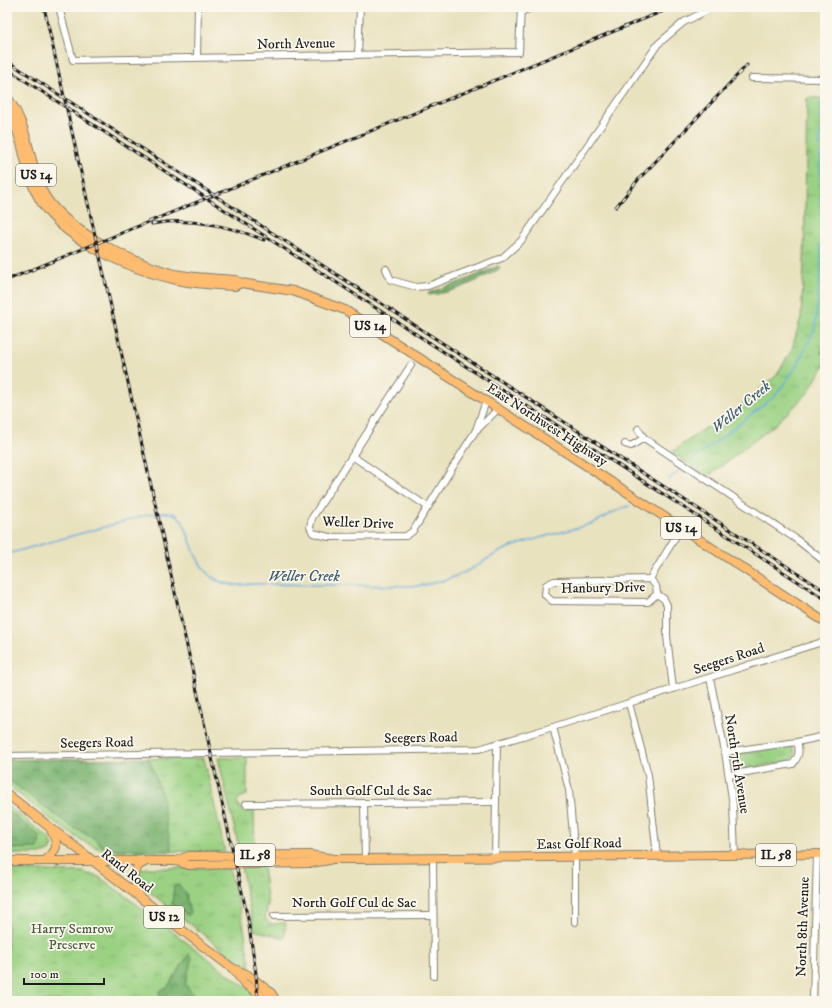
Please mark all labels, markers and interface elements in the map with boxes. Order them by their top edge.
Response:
street label: North Avenue [257,34,336,54]
road number: US 14 [16,164,56,186]
road number: US 14 [350,315,390,337]
water label: Weller Creek [708,376,775,437]
street label: East Northwest Highway [483,379,611,471]
street label: Weller Drive [321,513,394,533]
road number: US 14 [661,517,701,539]
water label: Weller Creek [268,567,340,586]
street label: Hanbury Drive [561,578,646,598]
street label: Seegers Road [691,639,767,679]
street label: North 7th Avenue [720,713,754,815]
street label: Seegers Road [384,728,458,748]
street label: Seegers Road [60,733,134,753]
street label: South Golf Cul de Sac [310,782,432,800]
street label: East Golf Road [536,834,622,854]
road number: IL 58 [235,844,275,866]
road number: IL 58 [756,844,796,866]
street label: Rand Road [97,845,157,897]
street label: North 8th Avenue [792,876,814,977]
street label: North Golf Cul de Sac [292,894,416,912]
road number: US 12 [144,906,184,928]
park label: Harry Semrow Preserve [31,920,113,954]
scale bar [24,960,104,986]
text: 100 m [30,967,59,982]

